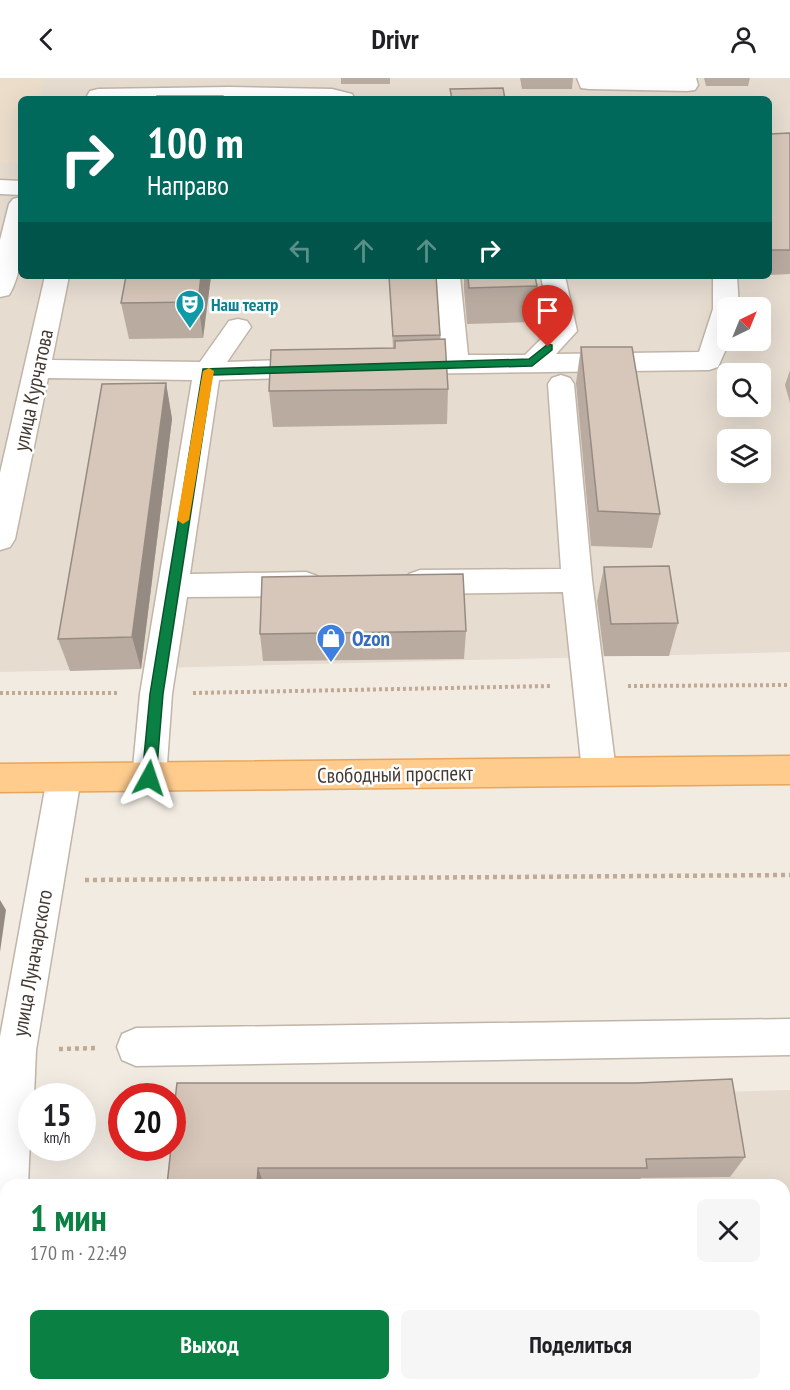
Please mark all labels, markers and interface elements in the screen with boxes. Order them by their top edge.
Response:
text: Drivr [371,22,419,56]
icon: back [30,23,63,56]
icon: person [727,23,760,56]
text: 100 m [147,115,244,170]
icon: right [48,120,126,198]
text: Направо [147,168,229,202]
icon: left [284,234,317,267]
icon: ahead [347,234,380,267]
icon: ahead [410,234,443,267]
icon: right [473,234,506,267]
pin [522,285,573,347]
theatre icon: Наш театр [174,288,206,330]
place label: Наш театр [211,293,278,316]
icon: arrive [531,294,564,327]
north arrow [717,297,771,351]
map controls [717,297,771,483]
street label: улица Курчатова [7,327,59,453]
button: search [717,363,771,417]
button: layers [717,429,771,483]
shop icon: Ozon [315,622,347,664]
place label: Ozon [352,625,390,652]
position arrow [117,746,181,810]
street label: Свободный проспект [317,759,473,789]
street label: улица Луначарского [6,887,58,1039]
speed limit sign: 20 [108,1083,186,1161]
text: 15 [43,1095,71,1134]
text: km/h [44,1128,70,1147]
text: 1 мин [30,1194,107,1241]
button: close [697,1199,760,1262]
text: 170 m · 22:49 [30,1240,127,1266]
button: Выход [30,1310,389,1379]
button: Поделиться [401,1310,760,1379]

